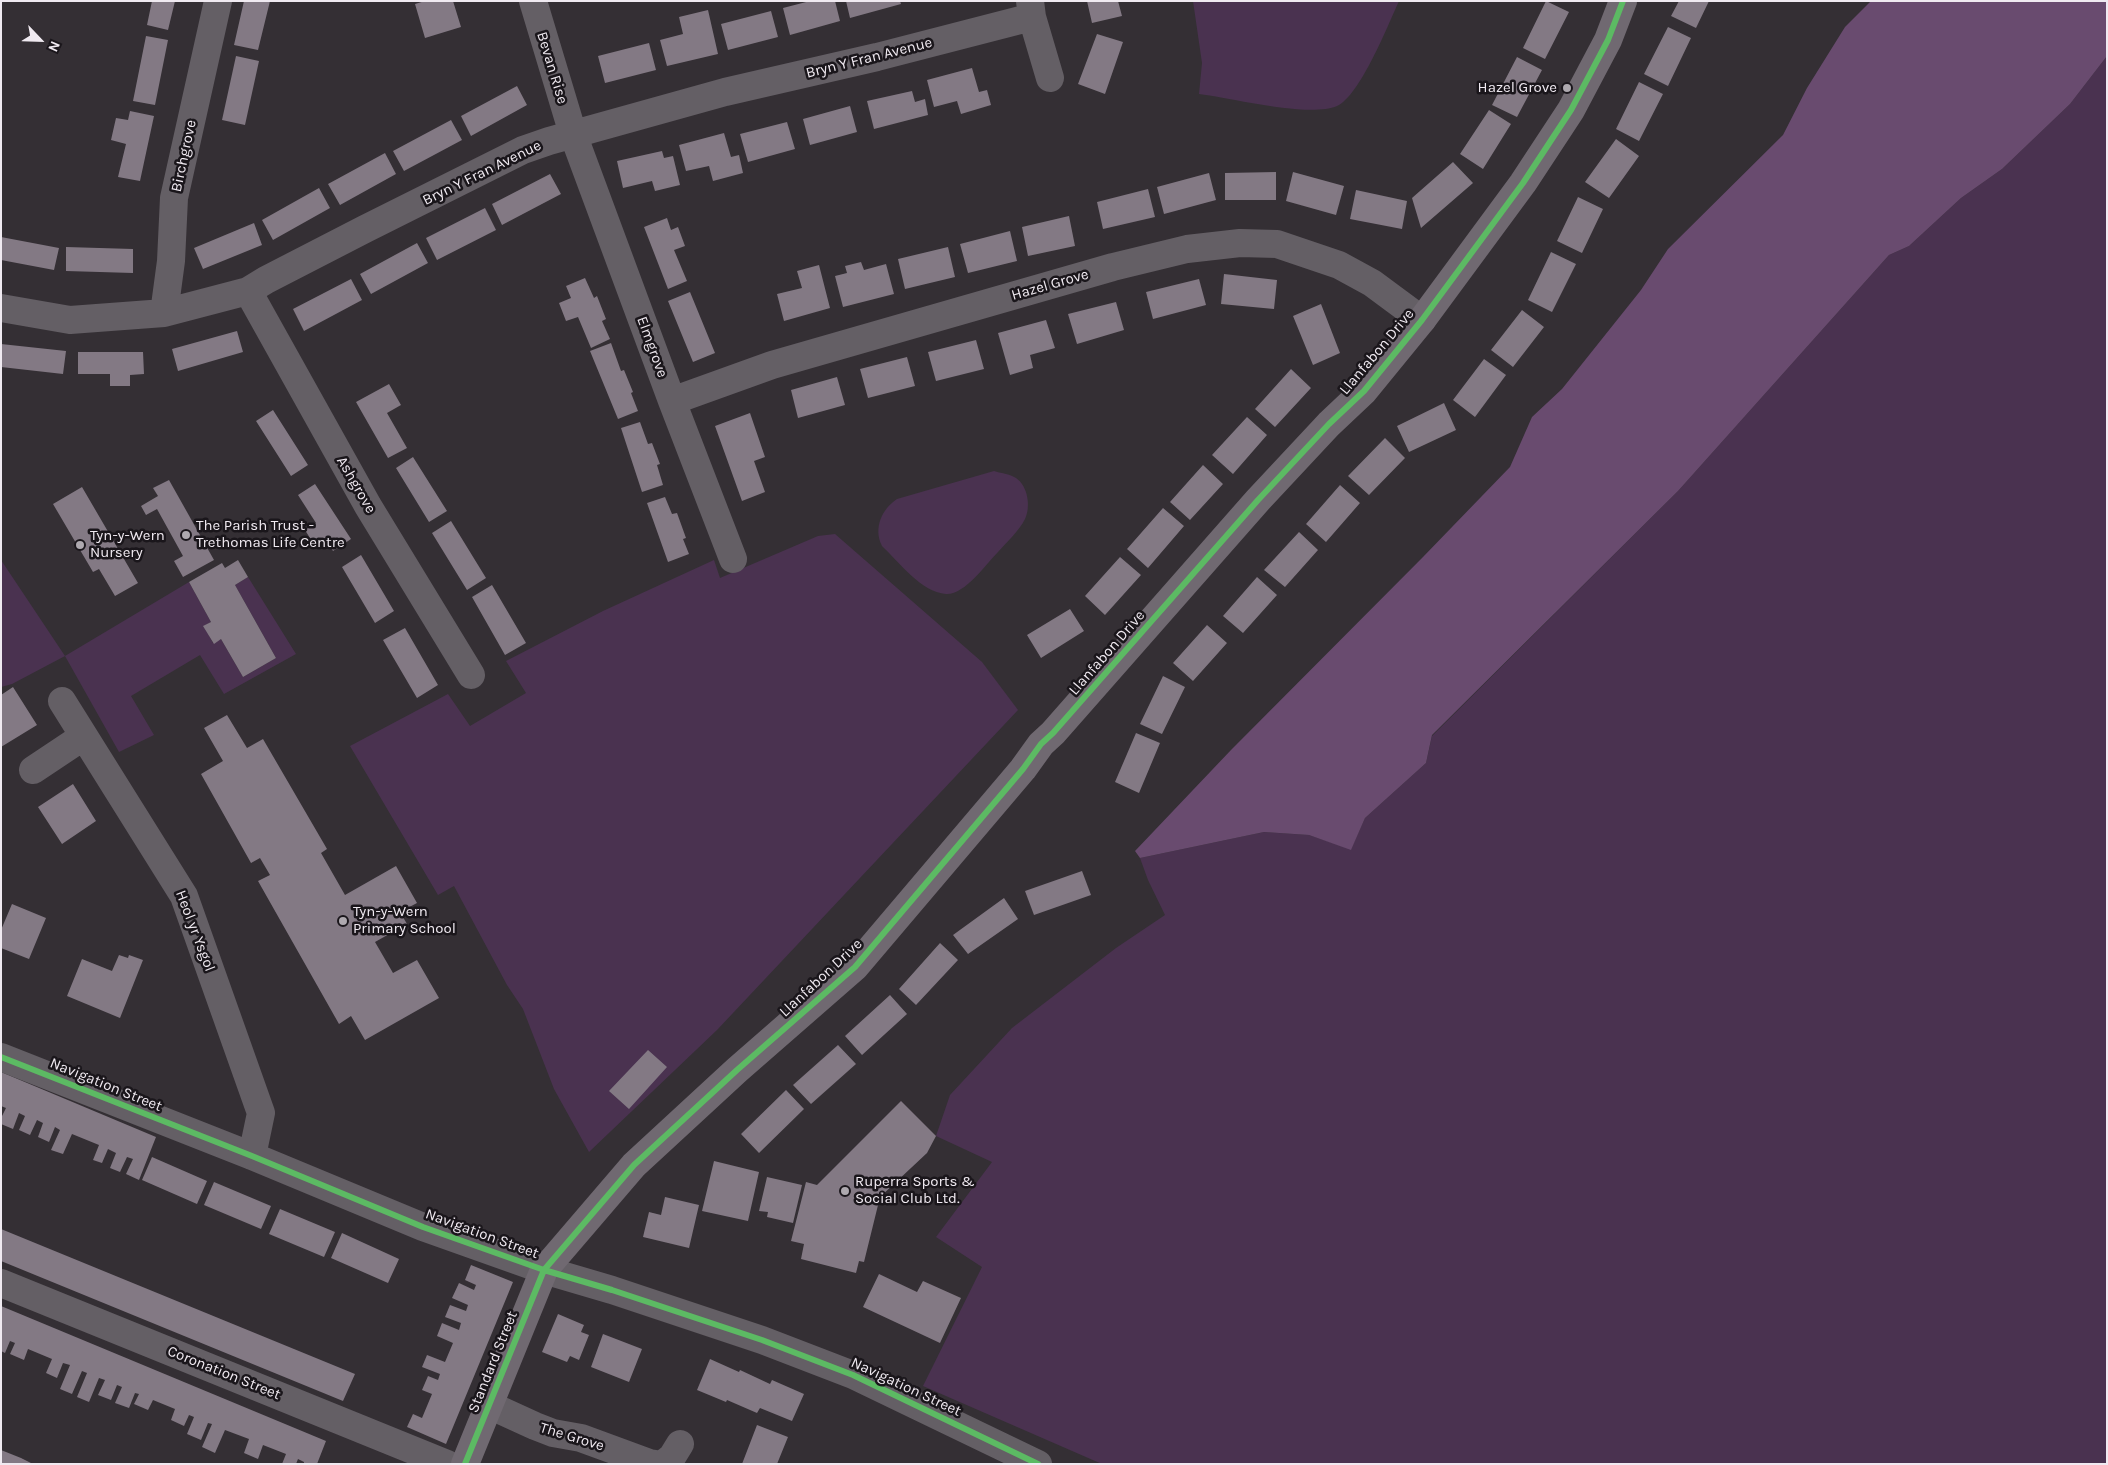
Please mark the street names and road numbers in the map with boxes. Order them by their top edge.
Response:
street label: Bevan Rise [532,30,572,106]
street label: Bryn Y Fran Avenue [804,34,934,82]
street label: Birchgrove [168,118,200,194]
street label: Bryn Y Fran Avenue [420,136,544,210]
street label: Hazel Grove [1009,265,1091,305]
street label: Llanfabon Drive [1336,305,1418,399]
street label: Elmgrove [633,314,671,380]
street label: Ashgrove [332,453,380,517]
street label: Llanfabon Drive [1065,607,1149,699]
street label: Heol yr Ysgol [171,888,219,974]
street label: Llanfabon Drive [776,935,866,1021]
street label: Navigation Street [47,1054,165,1116]
street label: Navigation Street [423,1205,541,1263]
street label: Standard Street [464,1308,522,1416]
street label: Coronation Street [165,1342,283,1404]
street label: Navigation Street [848,1354,964,1420]
street label: The Grove [538,1419,606,1455]

